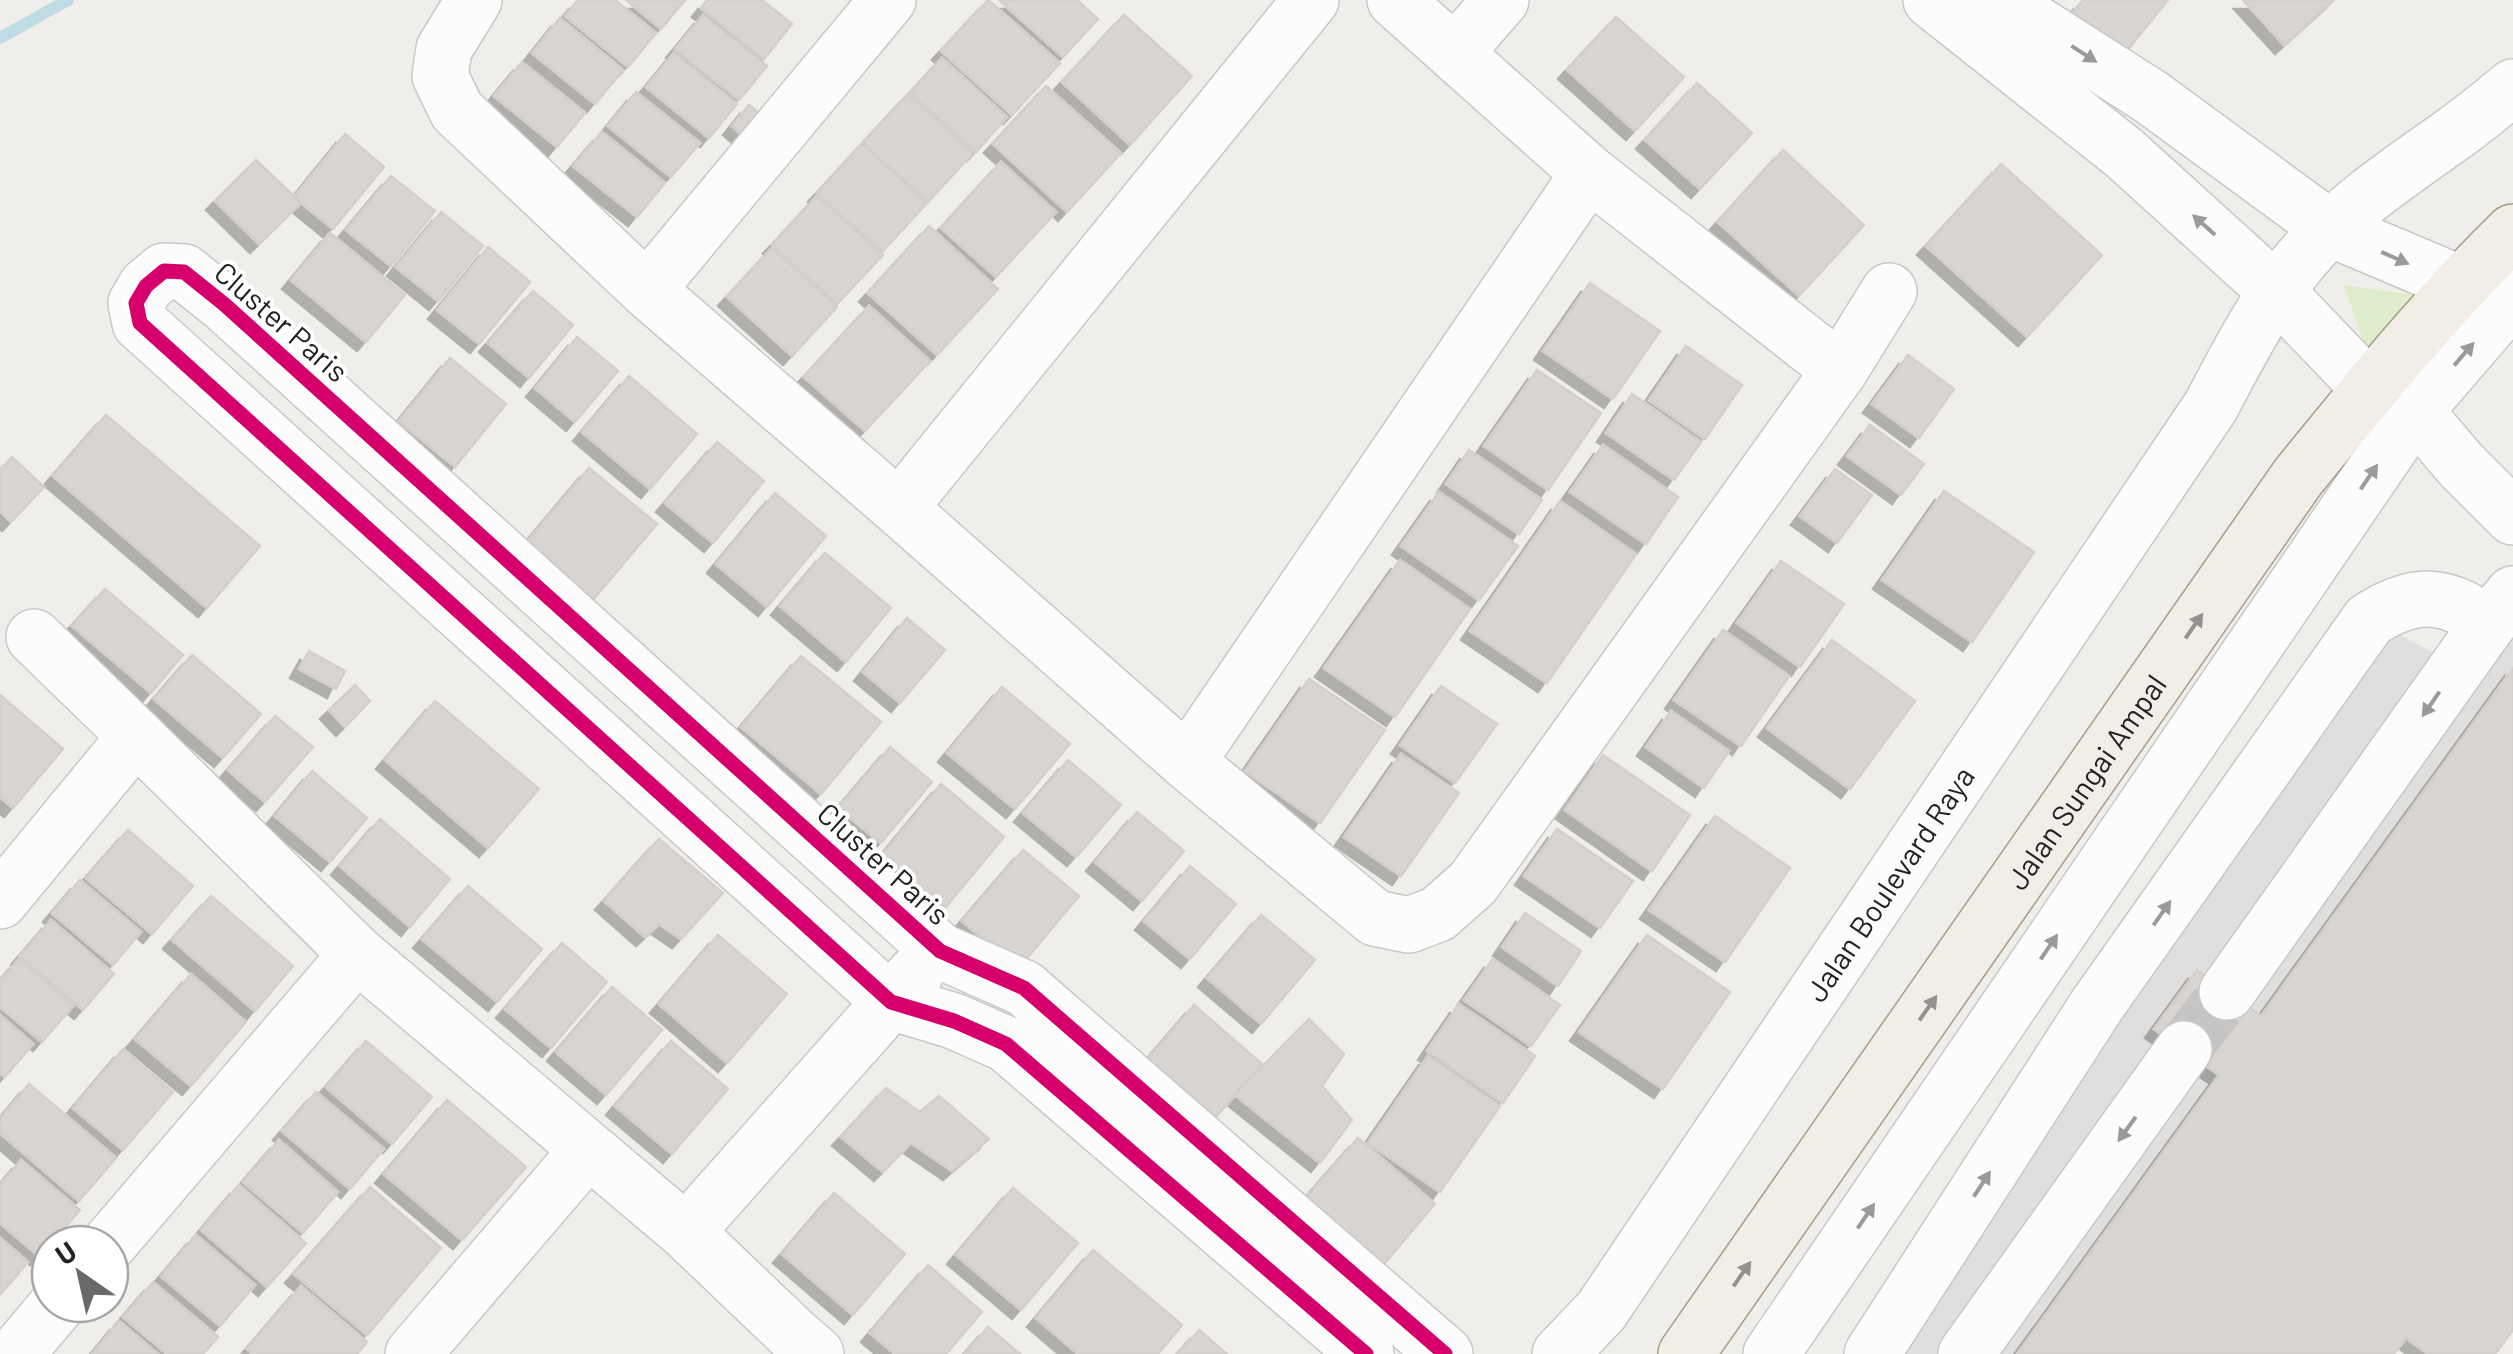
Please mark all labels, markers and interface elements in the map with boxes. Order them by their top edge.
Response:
one-way arrow [2070,45,2098,63]
one-way arrow [2192,215,2217,237]
one-way arrow [2380,250,2410,266]
street label: Cluster Paris [208,253,356,389]
one-way arrow [2452,342,2474,367]
one-way arrow [2360,464,2378,491]
one-way arrow [2184,613,2203,640]
street label: Jalan Sungai Ampal [1998,667,2173,896]
one-way arrow [2422,691,2441,717]
street label: Jalan Boulevard Raya [1797,759,1981,1008]
street label: Cluster Paris [811,794,957,932]
one-way arrow [2152,900,2171,927]
one-way arrow [2039,934,2058,961]
one-way arrow [1918,994,1937,1021]
one-way arrow [2118,1116,2137,1142]
one-way arrow [1972,1170,1990,1198]
one-way arrow [1856,1202,1875,1229]
north arrow [30,1224,130,1324]
text: U [49,1233,82,1271]
one-way arrow [1732,1261,1751,1287]

